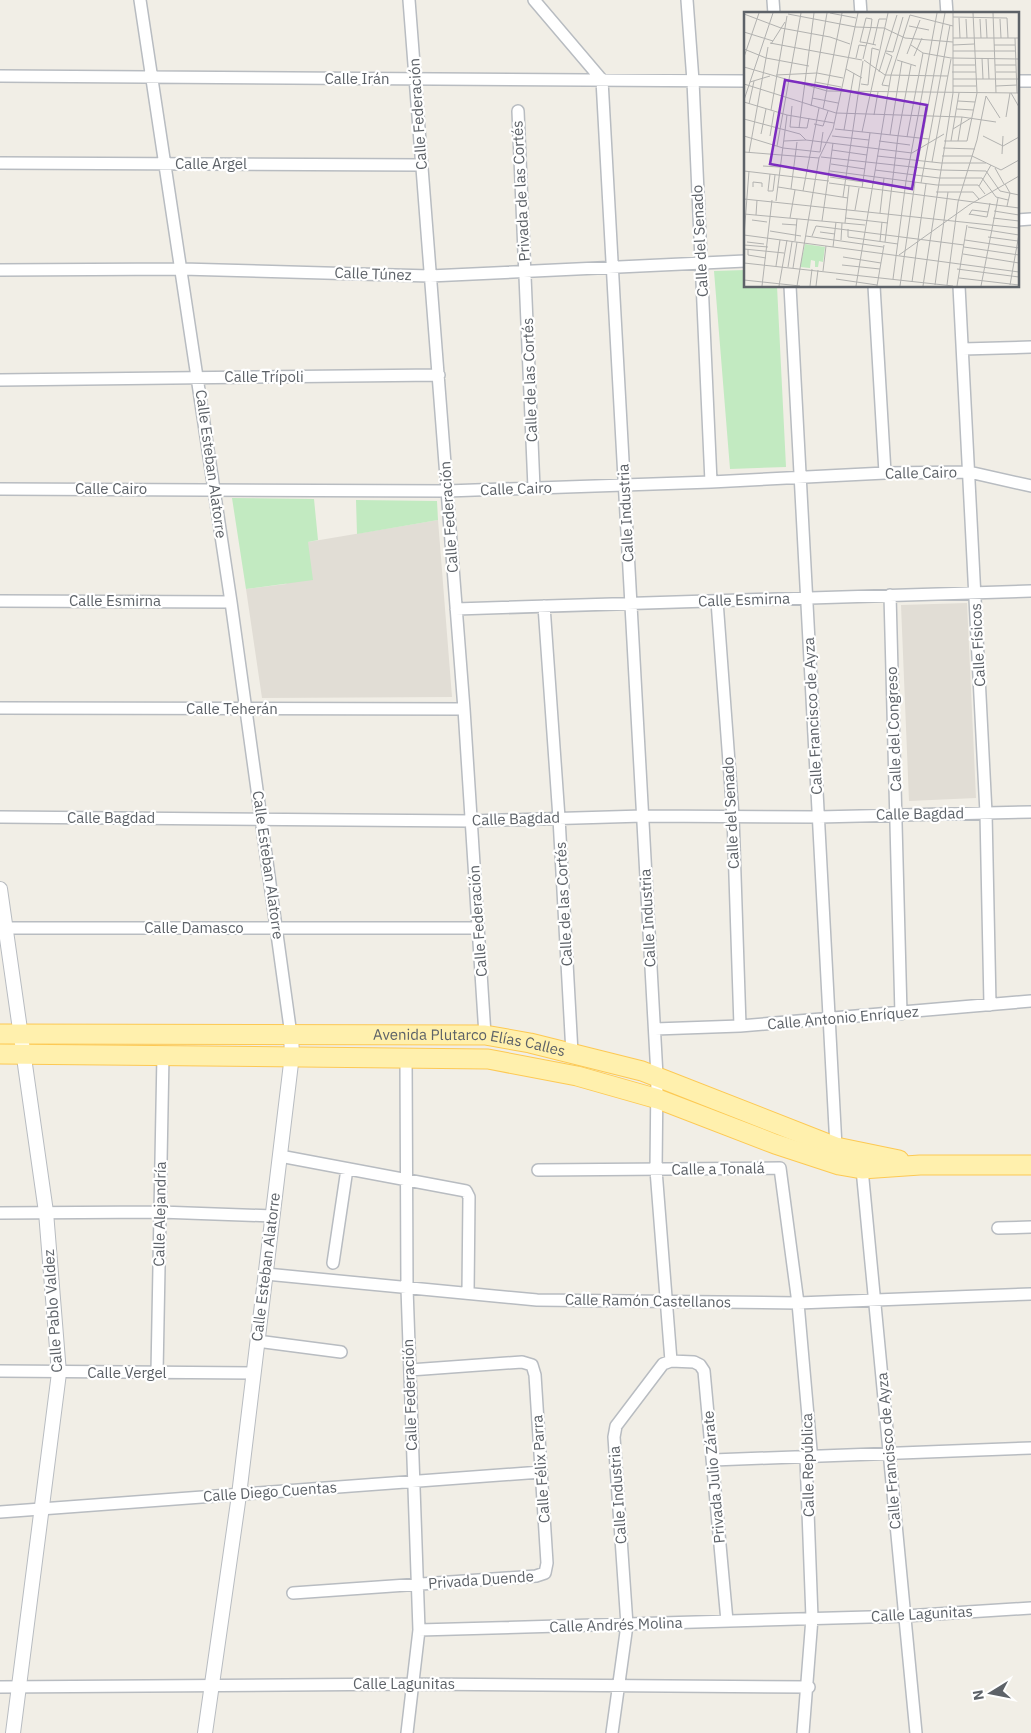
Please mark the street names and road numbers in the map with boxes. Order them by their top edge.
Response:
street label: Calle Federación [404,57,431,171]
street label: Calle Irán [324,69,390,88]
street label: Privada de las Cortés [507,120,534,262]
street label: Calle Argel [175,154,247,173]
street label: Calle del Senado [687,184,712,298]
street label: Calle Túnez [334,263,412,284]
street label: Calle de las Cortés [518,317,541,443]
street label: Calle Trípoli [224,367,304,386]
street label: Calle Esteban Alatorre [192,388,231,539]
street label: Calle Federación [435,460,462,574]
street label: Calle Cairo [885,462,957,483]
street label: Calle Industria [613,463,638,563]
street label: Calle Cairo [480,478,552,499]
street label: Calle Cairo [75,479,147,498]
street label: Calle Esmirna [698,588,790,611]
street label: Calle Esmirna [69,591,161,610]
street label: Calle Físicos [966,603,989,687]
street label: Calle Francisco de Ayza [799,637,826,795]
street label: Calle del Congreso [882,666,905,792]
street label: Calle Teherán [186,699,278,718]
street label: Calle del Senado [718,756,743,870]
street label: Calle Esteban Alatorre [249,789,288,940]
street label: Calle Bagdad [876,803,964,824]
street label: Calle Bagdad [472,807,560,830]
street label: Calle Bagdad [67,808,155,827]
street label: Calle de las Cortés [551,841,576,967]
street label: Calle Federación [464,864,491,978]
street label: Calle Industria [635,868,660,968]
street label: Calle Damasco [144,918,244,937]
street label: Calle Antonio Enríquez [766,1001,920,1034]
street label: Avenida Plutarco Elías Calles [373,1025,568,1061]
street label: Calle a Tonalá [671,1158,765,1179]
street label: Calle Alejandría [149,1161,170,1267]
street label: Calle Esteban Alatorre [247,1191,284,1342]
street label: Calle Pablo Valdez [39,1249,66,1373]
street label: Calle Ramón Castellanos [565,1290,731,1311]
street label: Calle Federación [398,1339,421,1451]
street label: Calle Vergel [87,1363,167,1382]
street label: Calle Francisco de Ayza [872,1372,905,1530]
street label: Privada Julio Zárate [698,1410,729,1544]
street label: Calle República [797,1413,818,1517]
street label: Calle Félix Parra [527,1414,554,1524]
street label: Calle Industria [605,1445,630,1545]
street label: Calle Diego Cuentas [202,1477,338,1506]
street label: Privada Duende [427,1566,534,1593]
street label: Calle Lagunitas [871,1601,973,1626]
street label: Calle Andrés Molina [549,1613,683,1636]
street label: Calle Lagunitas [353,1674,455,1693]

